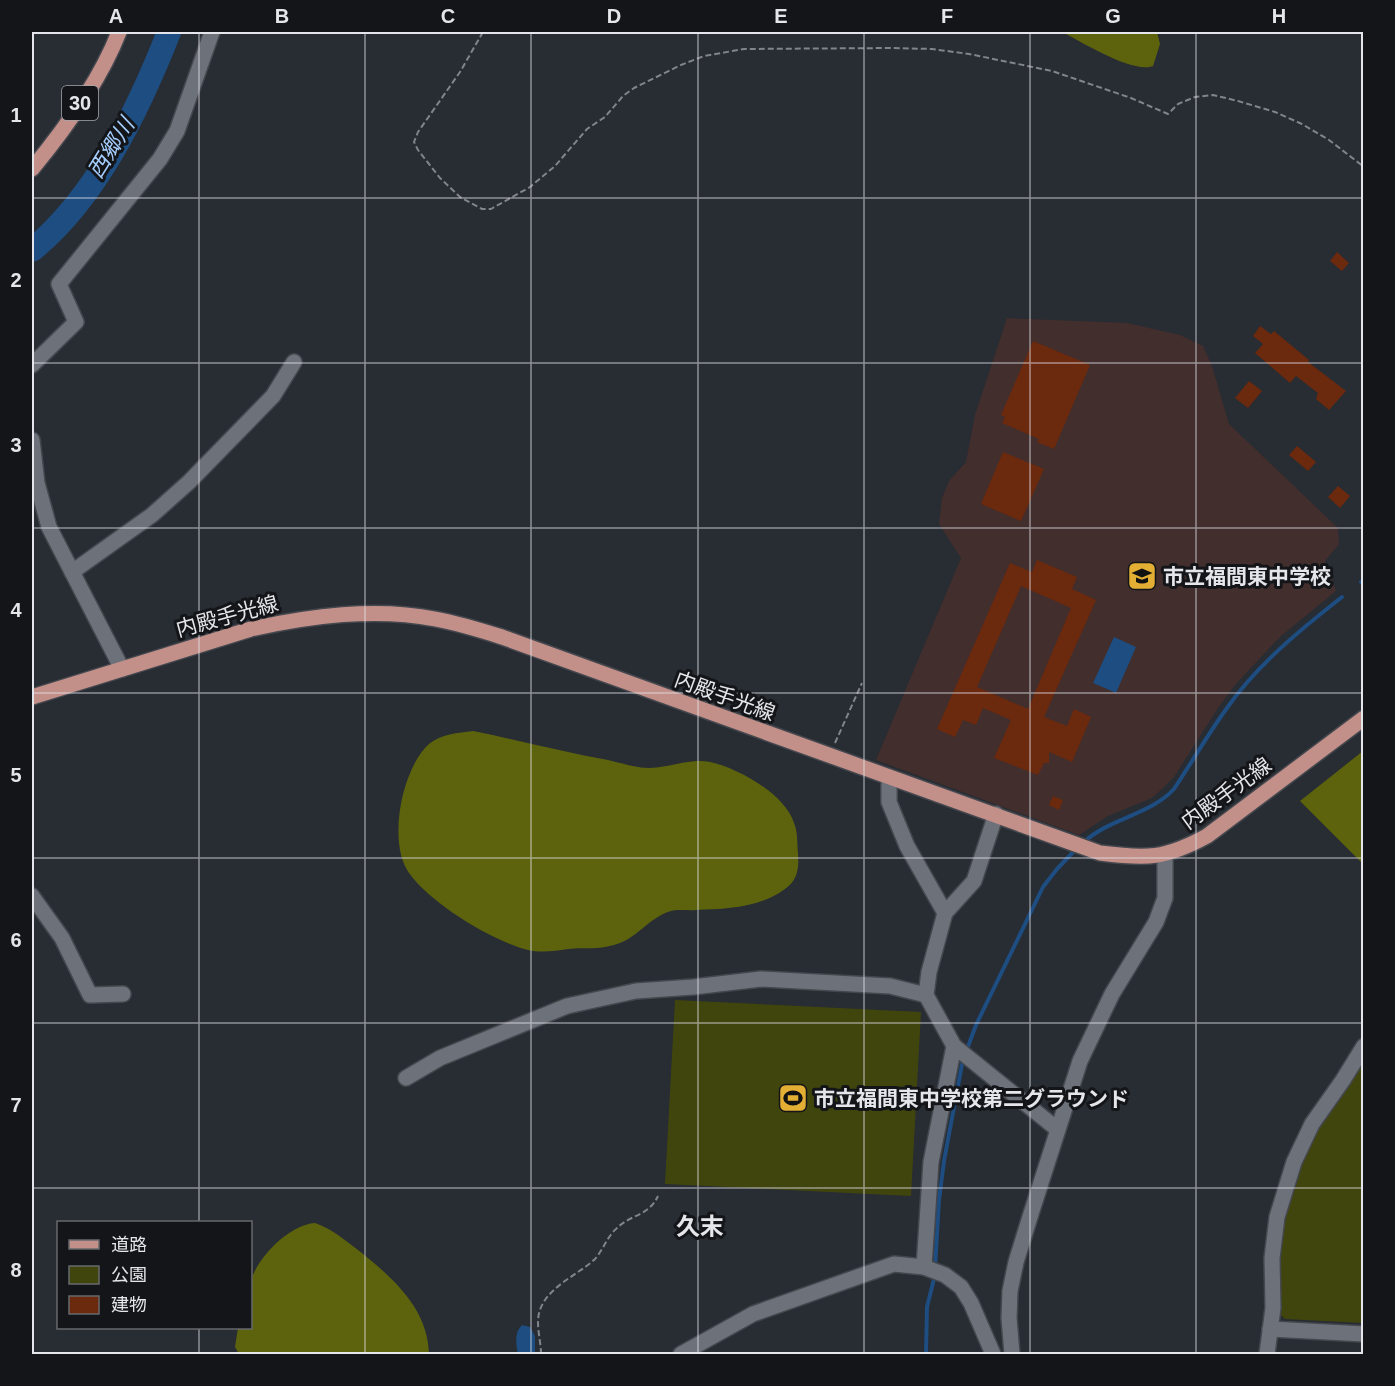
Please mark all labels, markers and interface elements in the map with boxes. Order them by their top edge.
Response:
text: A [109,5,123,27]
text: B [275,5,289,27]
text: C [441,5,455,27]
text: D [607,5,621,27]
text: E [774,5,788,27]
text: F [941,5,953,27]
text: G [1105,5,1121,27]
text: H [1272,5,1286,27]
road number: 30 [62,86,98,120]
text: 1 [10,104,22,126]
water label: 西郷川 [83,112,140,183]
text: 2 [10,269,22,291]
text: 3 [10,434,22,456]
school or university icon: 市立福間東中学校 [1126,560,1158,592]
place label: 市立福間東中学校 [1163,565,1331,588]
street label: 内殿手光線 [173,591,281,641]
text: 4 [10,599,22,621]
street label: 内殿手光線 [672,667,778,725]
street label: 内殿手光線 [1177,753,1275,833]
text: 5 [10,764,22,786]
text: 6 [10,929,22,951]
sports icon: 市立福間東中学校第二グラウンド [777,1082,809,1114]
place label: 市立福間東中学校第二グラウンド [814,1087,1129,1110]
text: 7 [10,1094,22,1116]
district label: 久末 [676,1213,724,1240]
legend [57,1221,252,1329]
text: 道路 [111,1235,147,1255]
text: 8 [10,1259,22,1281]
text: 公園 [111,1265,147,1285]
text: 建物 [111,1295,147,1315]

